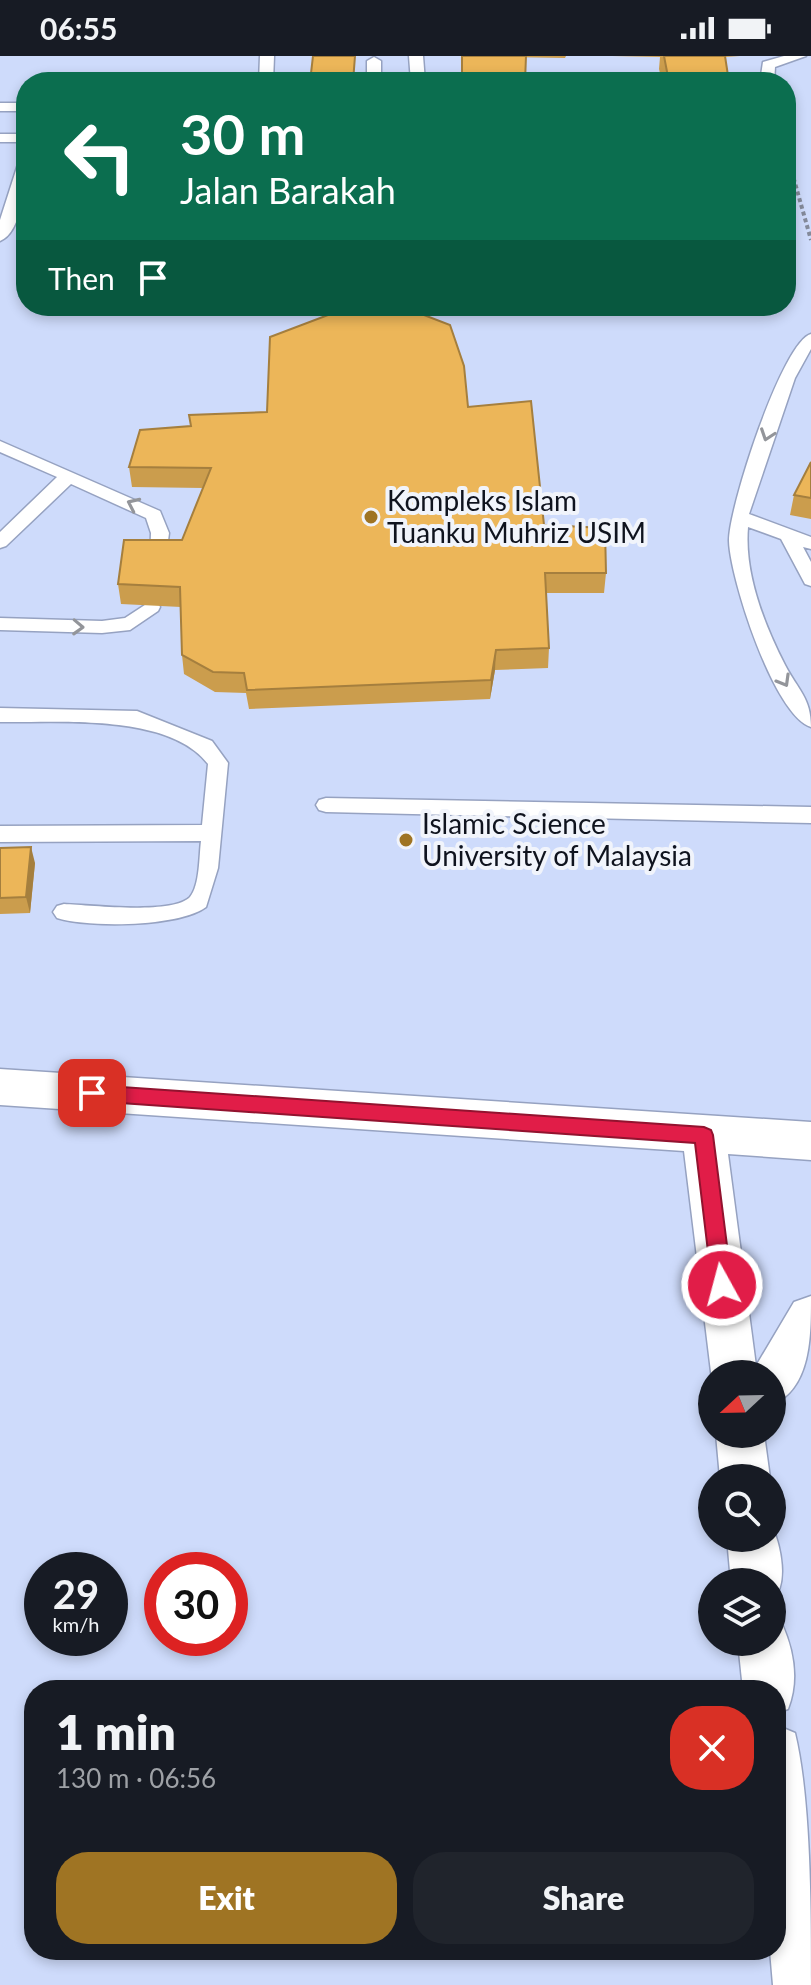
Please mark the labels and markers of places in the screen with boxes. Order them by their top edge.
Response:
place label: Kompleks Islam Tuanku Muhriz USIM [387,483,646,549]
marker: Kompleks Islam Tuanku Muhriz USIM [362,508,380,526]
place label: Islamic Science University of Malaysia [422,806,692,872]
marker: Islamic Science University of Malaysia [397,831,415,849]
pin [58,1059,126,1127]

